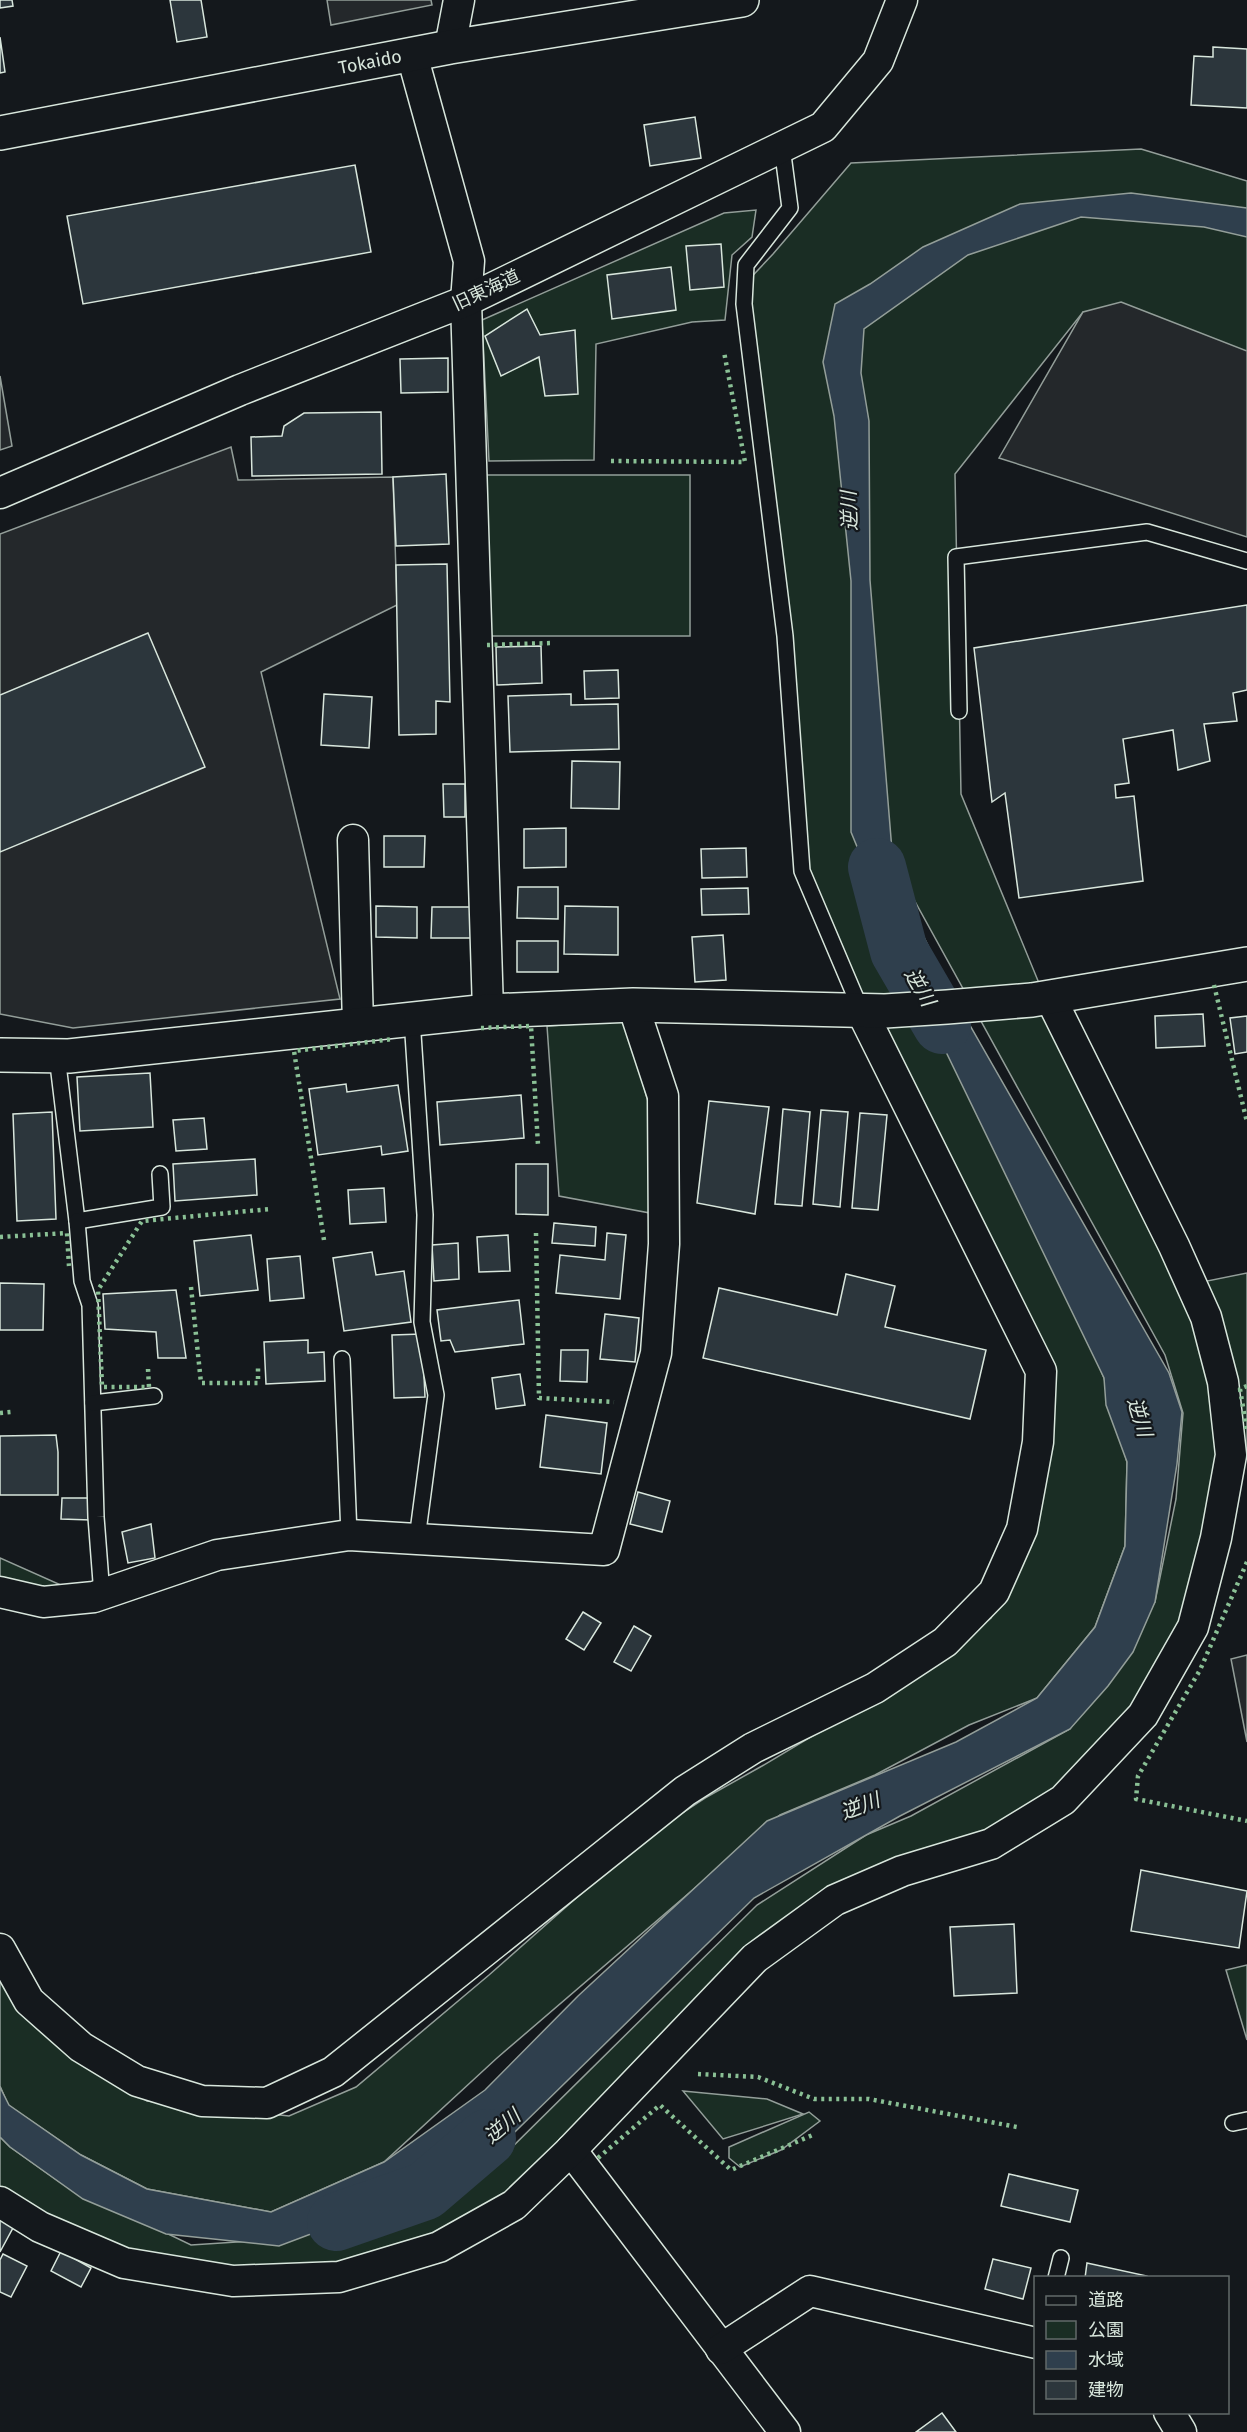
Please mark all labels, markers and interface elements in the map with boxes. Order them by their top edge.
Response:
street label: Tokaido [337,45,403,79]
street label: 旧東海道 [449,265,523,315]
water label: 逆川 [836,489,862,531]
water label: 逆川 [900,964,941,1012]
water label: 逆川 [1123,1394,1158,1442]
water label: 逆川 [837,1787,885,1824]
water label: 逆川 [479,2103,527,2148]
legend [1034,2276,1229,2414]
text: 道路 [1088,2289,1124,2311]
text: 公園 [1088,2319,1124,2341]
text: 水域 [1088,2349,1124,2371]
text: 建物 [1088,2379,1124,2401]

